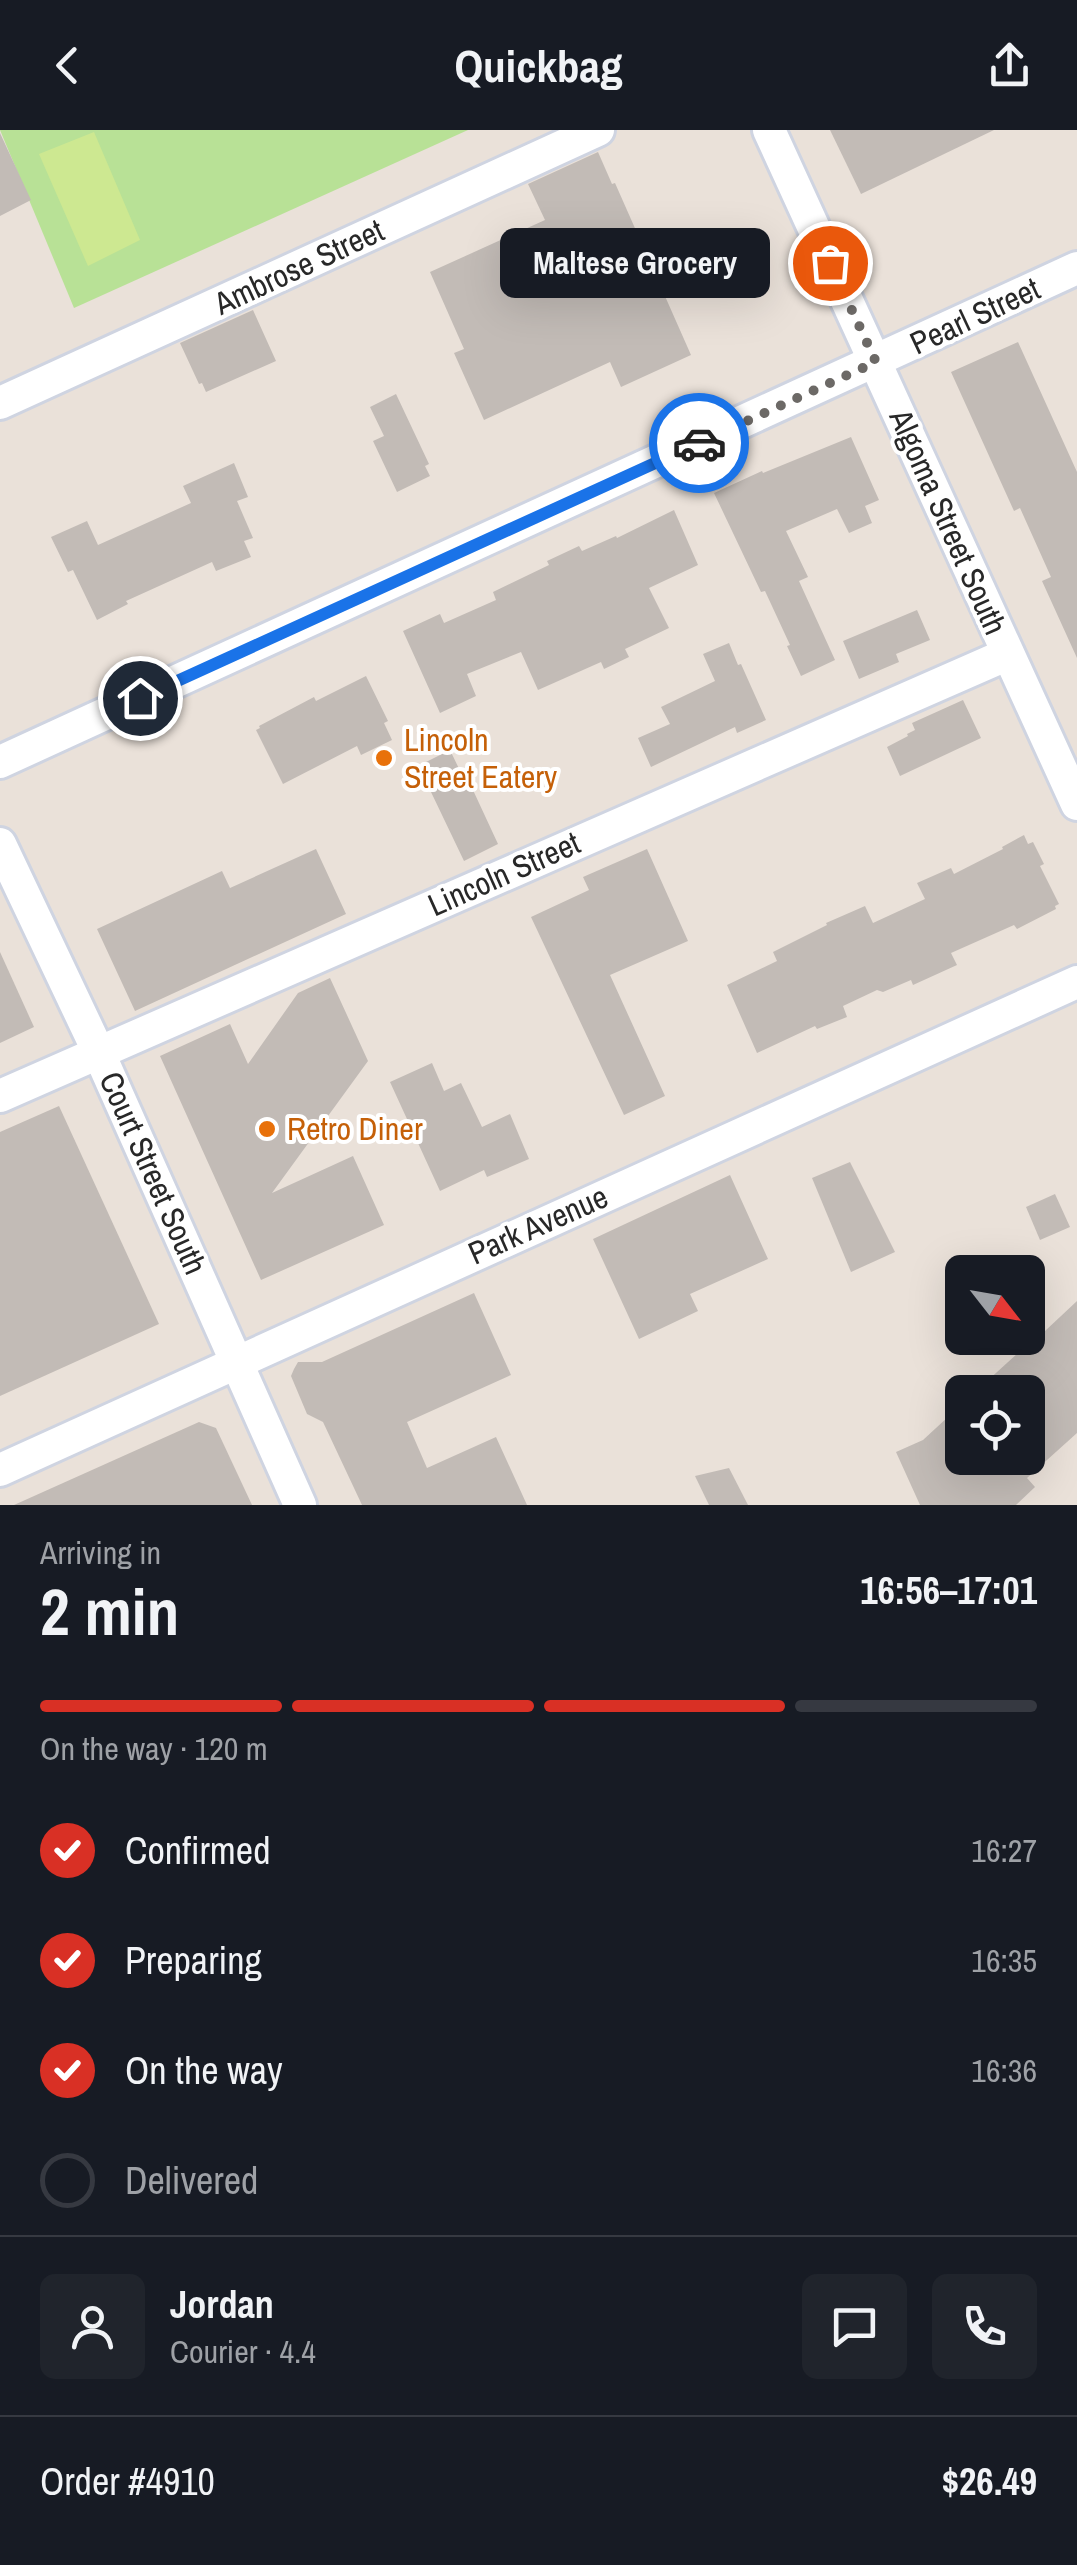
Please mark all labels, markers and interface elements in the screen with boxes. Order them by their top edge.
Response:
text: Quickbag [454,35,623,96]
icon: back [40,38,95,93]
icon: share [982,38,1037,93]
street label: Ambrose Street [206,209,390,325]
pin [788,221,873,306]
callout: Maltese Grocery [500,228,770,298]
icon: bag [803,236,858,291]
text: Maltese Grocery [533,241,737,284]
street label: Pearl Street [903,267,1047,364]
courier [649,393,749,493]
street label: Algoma Street South [879,402,1017,641]
icon: car [672,416,727,471]
pin [98,656,183,741]
icon: home [113,671,168,726]
place label: Lincoln Street Eatery [404,718,557,798]
marker: Lincoln Street Eatery [373,747,395,769]
street label: Lincoln Street [421,821,587,926]
street label: Court Street South [90,1065,217,1281]
place label: Retro Diner [287,1107,423,1150]
marker: Retro Diner [256,1118,278,1140]
street label: Park Avenue [461,1175,614,1274]
north arrow [945,1255,1045,1355]
map controls [945,1255,1045,1475]
button: locate [945,1375,1045,1475]
text: Arriving in [40,1531,161,1574]
text: 16:56–17:01 [860,1565,1037,1616]
text: 2 min [40,1568,179,1655]
text: On the way · 120 m [40,1727,268,1770]
icon: check [40,1823,95,1878]
text: Confirmed [125,1825,270,1876]
text: 16:27 [971,1829,1037,1872]
icon: check [40,1933,95,1988]
text: Preparing [125,1935,262,1986]
text: 16:35 [971,1939,1037,1982]
icon: check [40,2043,95,2098]
text: On the way [125,2045,283,2096]
text: 16:36 [971,2049,1037,2092]
text: Delivered [125,2155,258,2206]
button: person [40,2274,145,2379]
button: chat [802,2274,907,2379]
button: phone [932,2274,1037,2379]
text: Jordan [170,2279,274,2330]
text: Courier · 4.4 [170,2330,316,2373]
text: Order #4910 [40,2456,215,2507]
text: $26.49 [942,2456,1037,2507]

